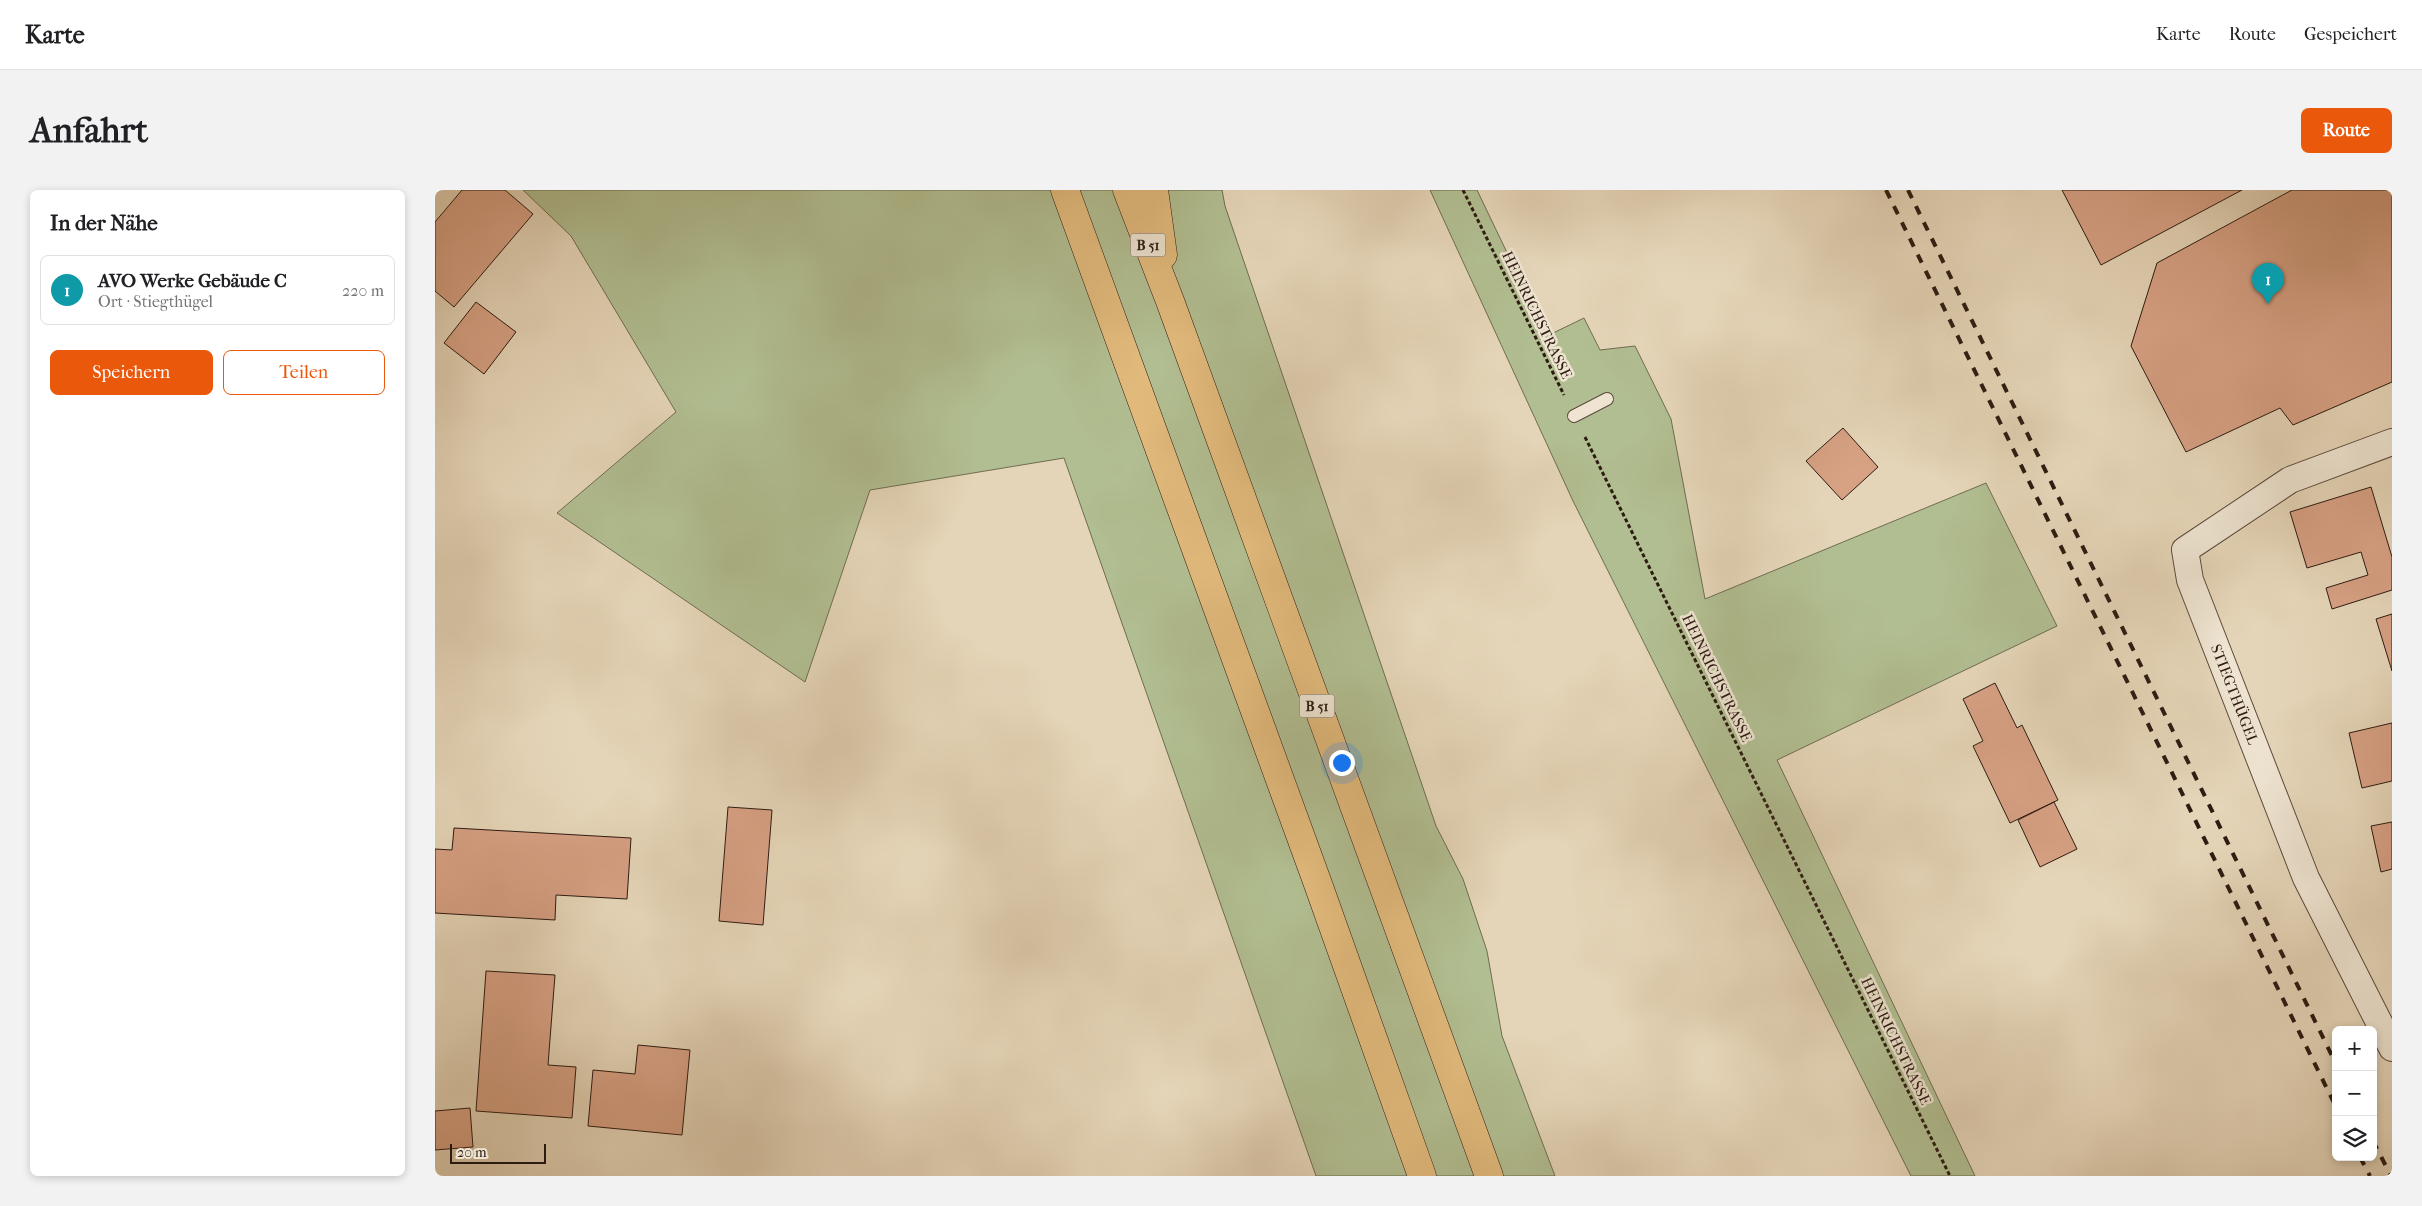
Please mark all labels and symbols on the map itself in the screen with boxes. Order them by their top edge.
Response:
road number: B 51 [1131,234,1165,256]
street label: HEINRICHSTRASSE [1498,248,1576,382]
pin: 1 [2252,263,2284,304]
street label: HEINRICHSTRASSE [1678,611,1756,745]
street label: STIEGTHÜGEL [2207,642,2262,747]
road number: B 51 [1299,694,1335,718]
your location [1329,750,1355,776]
street label: HEINRICHSTRASSE [1857,974,1935,1108]
scale bar [450,1141,546,1164]

